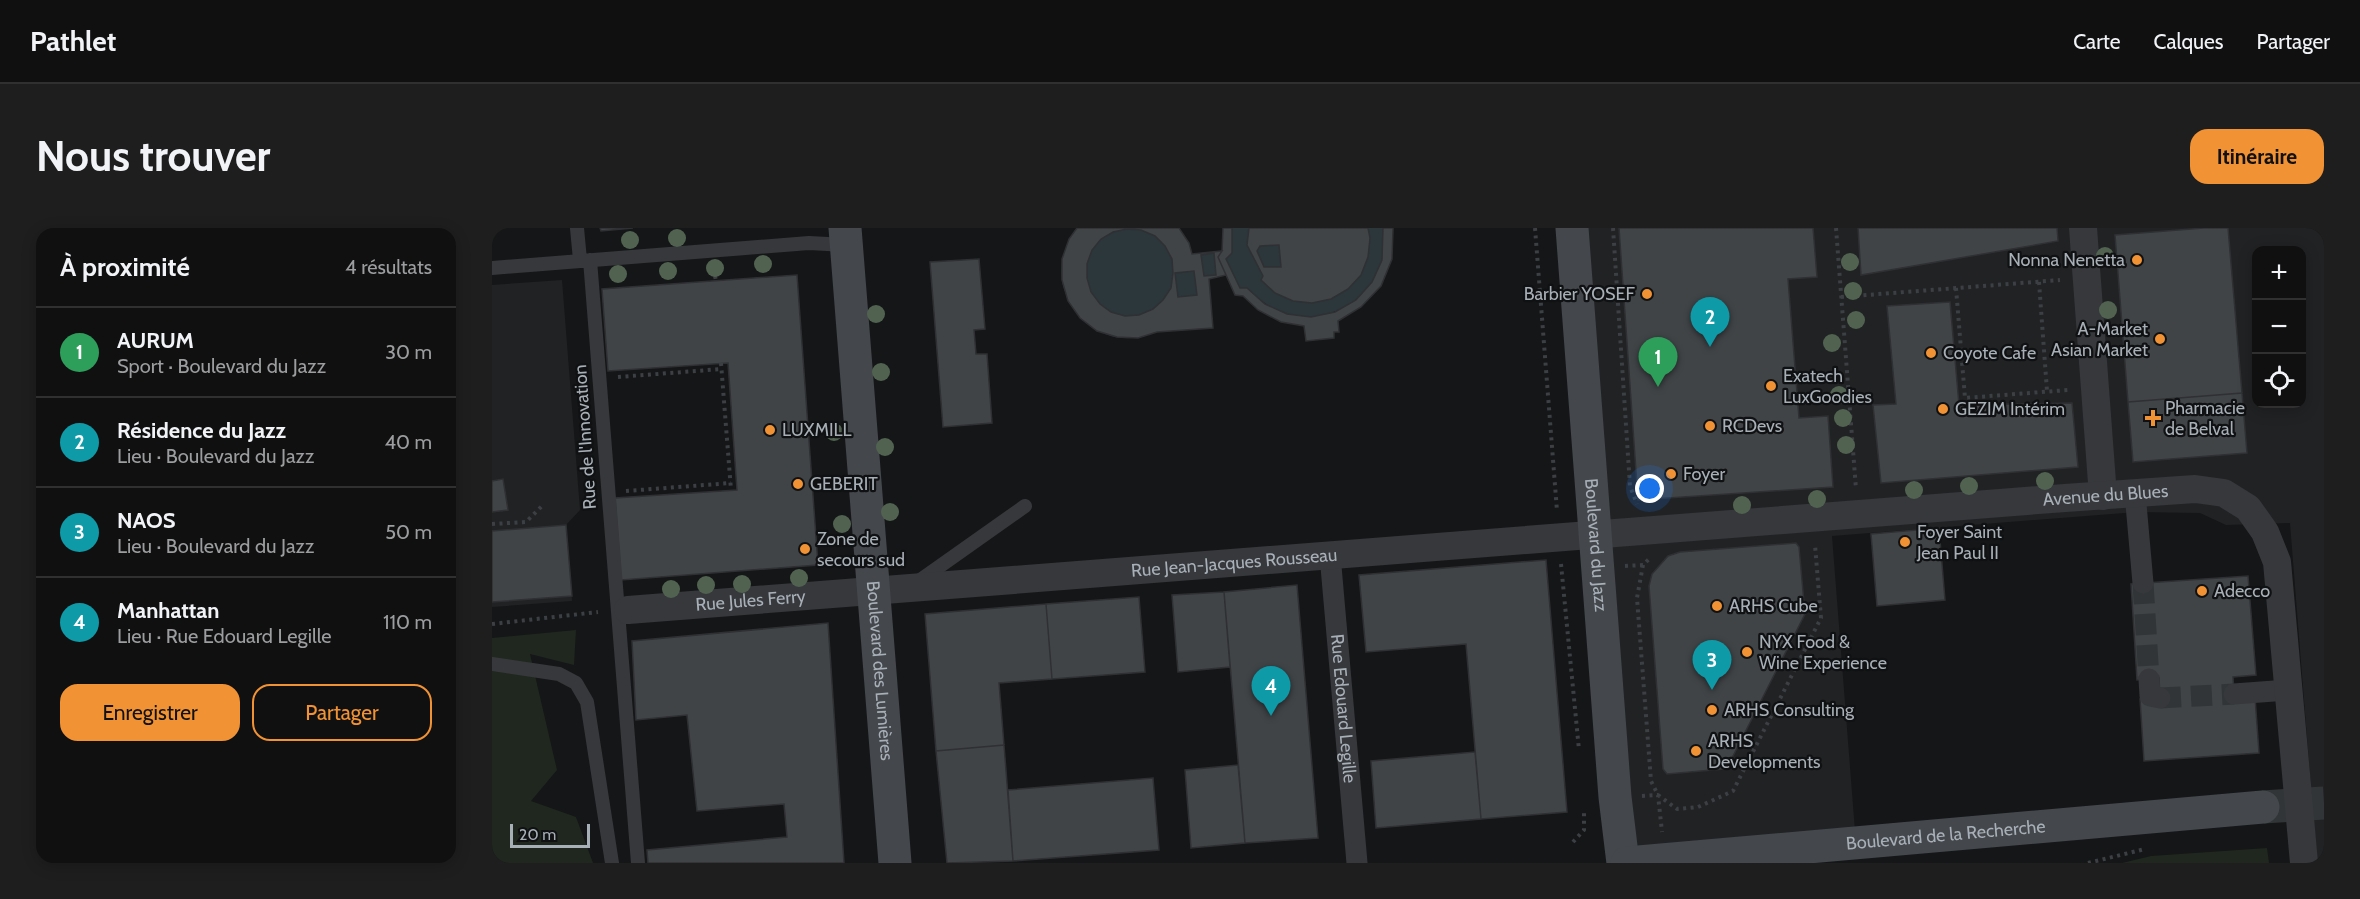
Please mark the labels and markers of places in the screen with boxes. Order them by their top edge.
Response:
place label: Nonna Nenetta [2008,249,2125,271]
marker: Nonna Nenetta [2130,253,2144,267]
place label: Barbier YOSEF [1524,283,1636,305]
marker: Barbier YOSEF [1640,287,1654,301]
pin: 2 [1690,298,1730,347]
place label: A-Market Asian Market [2051,318,2148,361]
marker: A-Market Asian Market [2153,332,2167,346]
pin: 1 [1638,338,1678,387]
place label: Coyote Cafe [1943,342,2036,364]
marker: Coyote Cafe [1924,346,1938,360]
place label: Exatech LuxGoodies [1783,365,1872,408]
marker: Exatech LuxGoodies [1764,379,1778,393]
place label: Pharmacie de Belval [2165,397,2245,440]
place label: GEZIM Intérim [1955,398,2065,420]
marker: GEZIM Intérim [1936,402,1950,416]
marker: Pharmacie de Belval [2146,411,2160,425]
place label: RCDevs [1722,415,1782,437]
place label: LUXMILL [782,419,852,441]
marker: RCDevs [1703,419,1717,433]
marker: LUXMILL [763,423,777,437]
place label: Foyer [1683,463,1725,485]
marker: Foyer [1664,467,1678,481]
place label: GEBERIT [810,473,878,495]
marker: GEBERIT [791,477,805,491]
place label: Foyer Saint Jean Paul II [1916,521,2002,564]
place label: Zone de secours sud [817,528,905,571]
marker: Foyer Saint Jean Paul II [1898,535,1912,549]
marker: Zone de secours sud [798,542,812,556]
place label: Adecco [2214,580,2270,602]
marker: Adecco [2195,584,2209,598]
place label: ARHS Cube [1729,595,1818,617]
marker: ARHS Cube [1710,599,1724,613]
place label: NYX Food & Wine Experience [1759,631,1887,674]
pin: 3 [1692,640,1732,690]
marker: NYX Food & Wine Experience [1740,645,1754,659]
pin: 4 [1252,666,1290,716]
place label: ARHS Consulting [1724,699,1855,721]
marker: ARHS Consulting [1705,703,1719,717]
place label: ARHS Developments [1708,730,1821,773]
marker: ARHS Developments [1689,744,1703,758]

